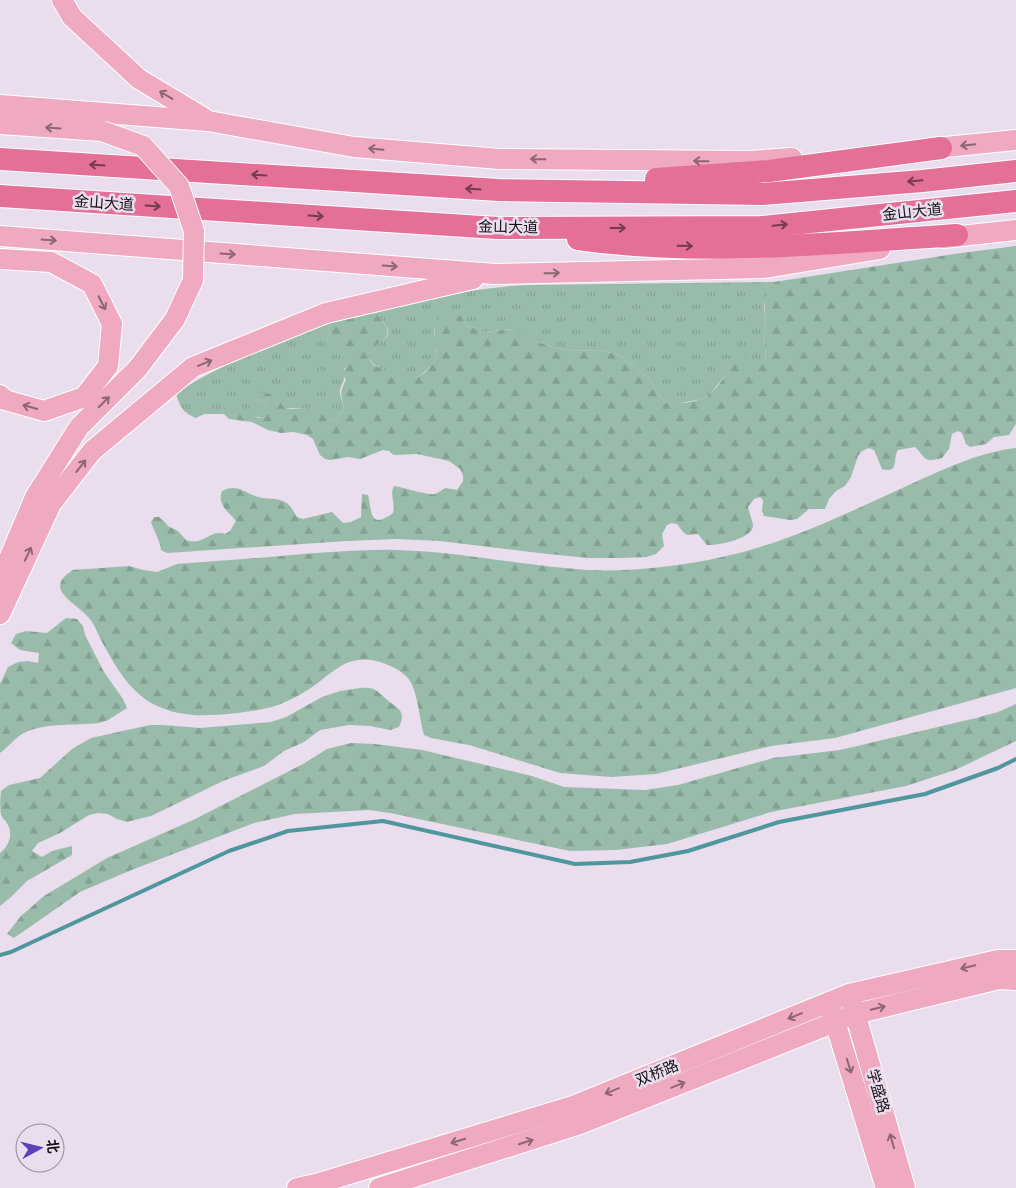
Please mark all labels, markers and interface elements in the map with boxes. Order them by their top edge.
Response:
one-way arrow [160,90,174,100]
one-way arrow [45,123,61,132]
one-way arrow [960,140,976,150]
one-way arrow [368,144,384,154]
one-way arrow [530,154,546,164]
one-way arrow [693,156,709,166]
one-way arrow [89,160,105,170]
one-way arrow [251,171,267,180]
one-way arrow [908,177,924,186]
one-way arrow [466,184,482,193]
street label: 金山大道 [73,191,135,214]
street label: 金山大道 [881,199,943,224]
one-way arrow [145,201,161,210]
one-way arrow [307,212,323,221]
street label: 金山大道 [478,216,538,237]
one-way arrow [772,220,788,230]
one-way arrow [609,223,625,233]
one-way arrow [40,235,56,245]
one-way arrow [676,241,693,251]
one-way arrow [220,249,236,259]
one-way arrow [382,262,398,271]
one-way arrow [544,268,560,278]
one-way arrow [98,295,107,310]
one-way arrow [197,357,212,367]
one-way arrow [98,396,110,408]
one-way arrow [22,402,38,411]
one-way arrow [75,460,86,473]
one-way arrow [23,547,33,562]
one-way arrow [961,963,977,972]
one-way arrow [870,1003,886,1012]
one-way arrow [788,1012,803,1021]
street label: 双桥路 [632,1055,681,1090]
one-way arrow [844,1057,854,1073]
street label: 学盛路 [863,1067,894,1115]
one-way arrow [670,1080,685,1089]
one-way arrow [605,1087,620,1096]
north arrow [15,1123,65,1173]
one-way arrow [887,1133,896,1149]
one-way arrow [517,1136,533,1146]
one-way arrow [450,1137,466,1147]
text: 北 [44,1138,63,1154]

